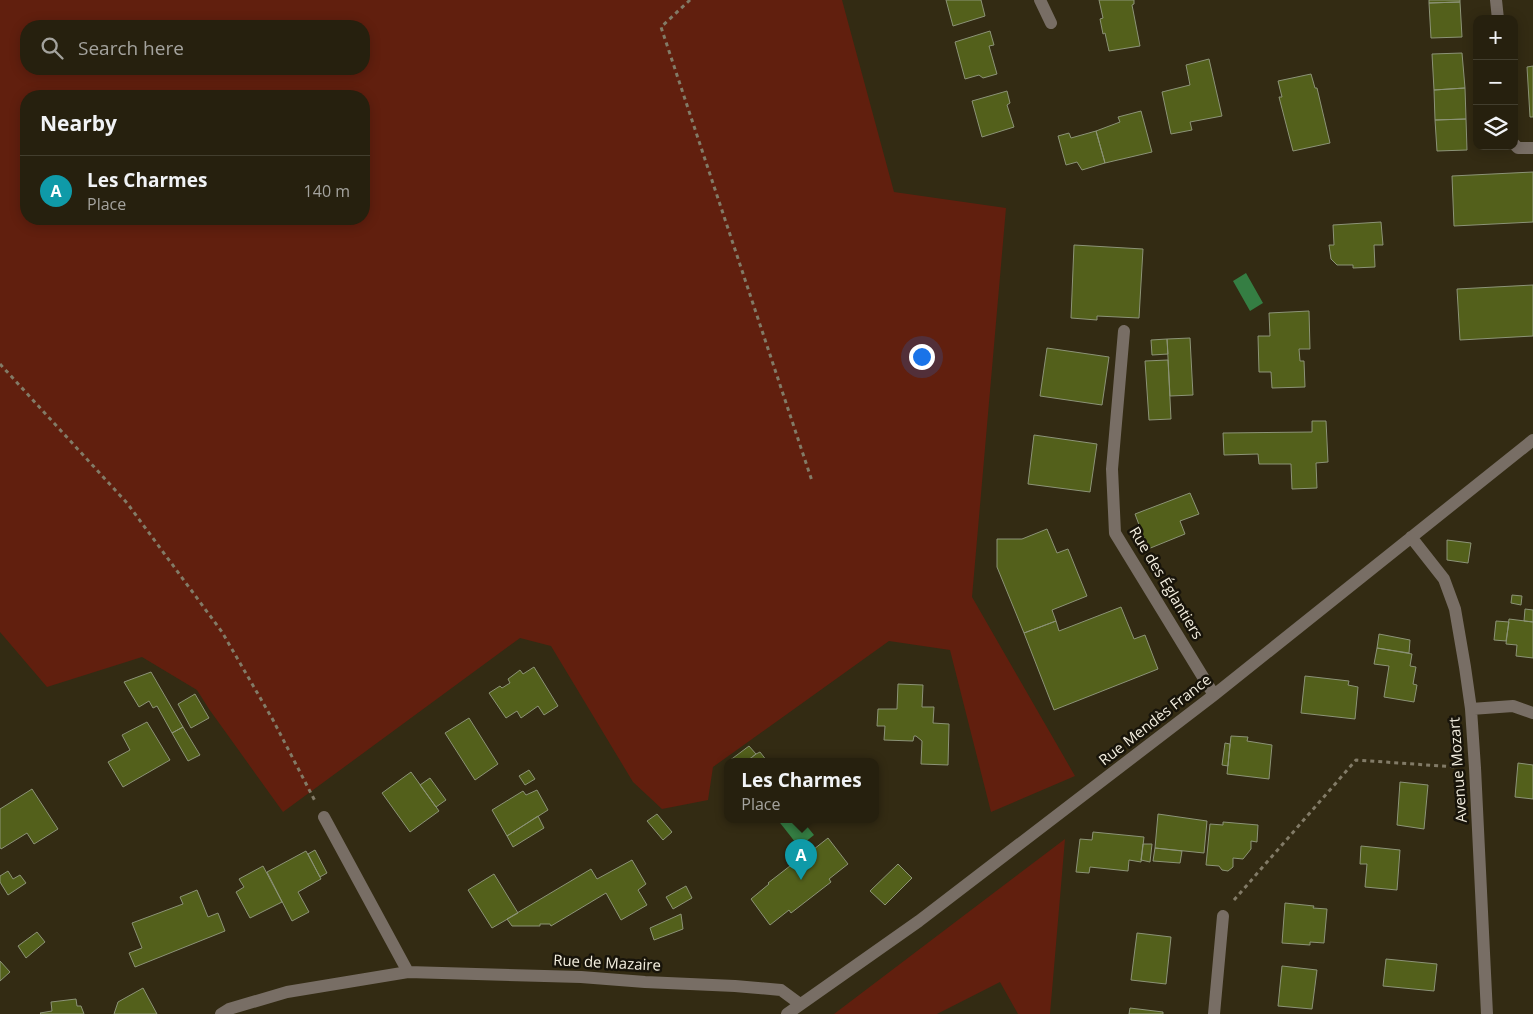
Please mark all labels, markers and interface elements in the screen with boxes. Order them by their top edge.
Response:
map controls [1473,15,1518,150]
button: + [1473,15,1518,60]
search box [20,20,370,75]
icon: search [38,34,66,62]
text: Search here [78,35,184,61]
button: − [1473,60,1518,105]
button: layers [1473,105,1518,150]
text: Nearby [40,109,117,137]
text: Les Charmes [87,167,207,193]
text: A [50,180,62,202]
text: 140 m [304,180,350,202]
text: Place [87,193,126,215]
your location [909,344,935,370]
street label: Rue des Églantiers [1125,522,1208,643]
street label: Rue Mendès France [1094,669,1215,769]
street label: Avenue Mozart [1443,717,1471,823]
popup [724,758,879,823]
text: Les Charmes [741,767,862,793]
text: Place [741,793,781,815]
pin: A [785,839,817,880]
street label: Rue de Mazaire [553,949,661,975]

